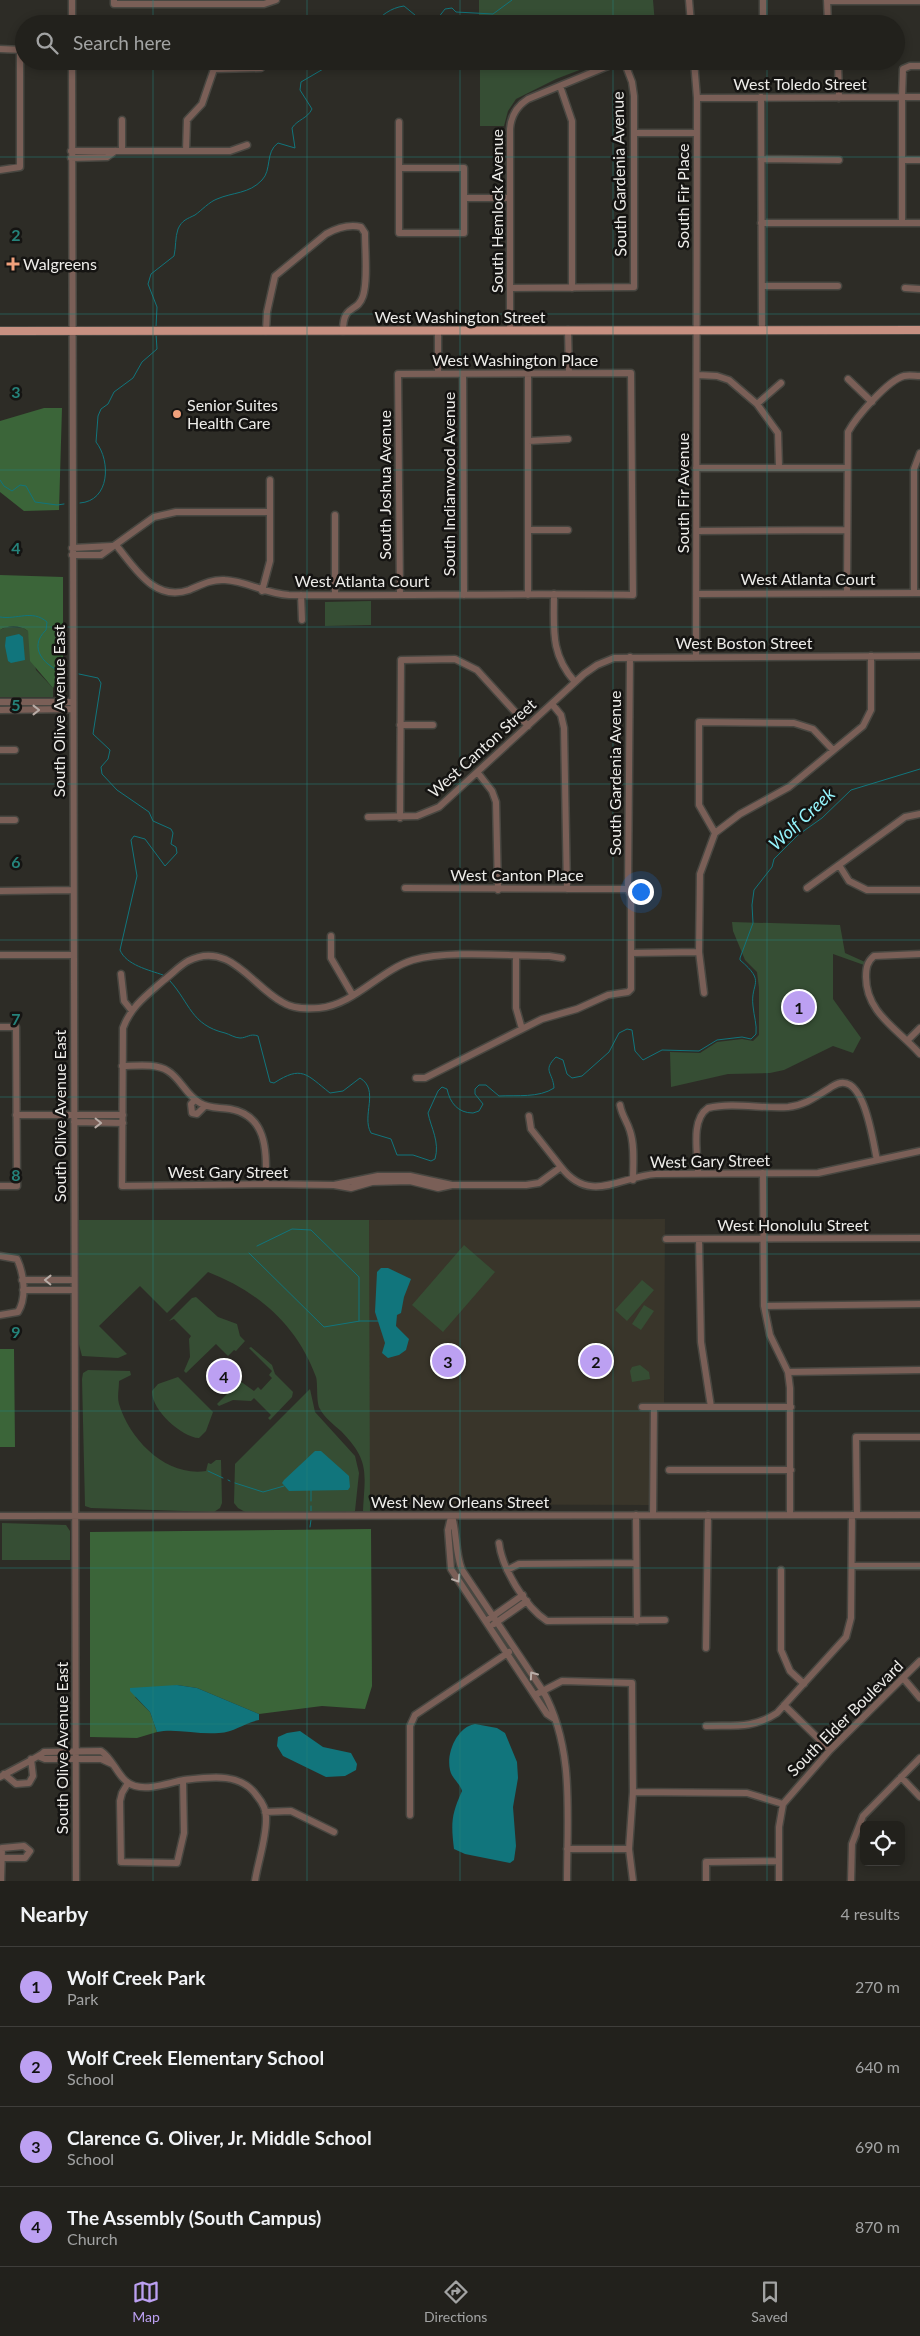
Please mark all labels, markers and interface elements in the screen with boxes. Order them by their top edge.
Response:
search box [15,15,905,70]
icon: search [33,29,61,57]
text: Search here [73,31,171,54]
street label: West Toledo Street [733,74,867,93]
street label: South Gardenia Avenue [608,91,629,257]
street label: South Hemlock Avenue [487,129,506,293]
street label: South Fir Place [673,143,692,249]
text: 2 [11,225,21,244]
place label: Walgreens [23,254,97,273]
marker: Walgreens [7,258,19,270]
street label: West Washington Street [374,307,546,326]
street label: West Washington Place [432,350,598,369]
text: 3 [11,382,21,401]
street label: South Indianwood Avenue [439,392,458,576]
place label: Senior Suites Health Care [187,395,278,432]
marker: Senior Suites Health Care [171,408,183,420]
street label: South Joshua Avenue [375,410,394,560]
street label: South Fir Avenue [673,433,692,553]
text: 4 [11,538,21,557]
street label: West Atlanta Court [741,569,876,588]
street label: West Atlanta Court [295,571,430,590]
street label: South Olive Avenue East [49,624,68,797]
street label: West Boston Street [675,633,813,652]
street label: South Gardenia Avenue [605,690,624,856]
street label: West Canton Street [424,694,540,801]
text: 5 [11,695,21,714]
one-way arrow [32,705,40,715]
water label: Wolf Creek [764,782,839,854]
text: 6 [11,852,21,871]
street label: West Canton Place [450,865,584,884]
your location [628,879,654,905]
pin: 1 [783,988,815,1026]
text: 7 [11,1009,21,1028]
street label: South Olive Avenue East [50,1029,69,1202]
one-way arrow [95,1118,103,1128]
street label: West Gary Street [650,1150,771,1171]
street label: West Gary Street [168,1162,288,1181]
text: 8 [11,1165,21,1184]
street label: West Honolulu Street [717,1215,869,1234]
one-way arrow [44,1275,52,1285]
text: 9 [11,1322,21,1341]
pin: 3 [432,1342,464,1380]
pin: 2 [580,1342,612,1380]
pin: 4 [208,1357,240,1395]
street label: West New Orleans Street [371,1492,549,1511]
one-way arrow [451,1574,461,1583]
street label: South Elder Boulevard [783,1656,907,1780]
street label: South Olive Avenue East [52,1661,71,1834]
one-way arrow [530,1672,539,1681]
map controls [860,1821,905,1866]
button: locate [860,1821,905,1866]
text: Nearby [20,1901,88,1926]
text: 4 results [840,1904,900,1923]
text: Wolf Creek Park [67,1966,205,1989]
text: 1 [31,1977,41,1996]
text: 270 m [855,1977,900,1996]
text: Park [67,1989,98,2008]
text: Wolf Creek Elementary School [67,2046,324,2069]
text: 2 [31,2057,41,2076]
text: 640 m [855,2057,900,2076]
text: School [67,2069,114,2088]
text: Clarence G. Oliver, Jr. Middle School [67,2126,372,2149]
text: 3 [31,2137,41,2156]
text: 690 m [855,2137,900,2156]
text: School [67,2149,114,2168]
text: The Assembly (South Campus) [67,2206,321,2229]
text: 4 [31,2217,41,2236]
text: 870 m [855,2217,900,2236]
text: Church [67,2229,118,2248]
tab: Map [132,2278,160,2325]
tab: Directions [424,2278,487,2325]
tab: Saved [751,2278,788,2325]

